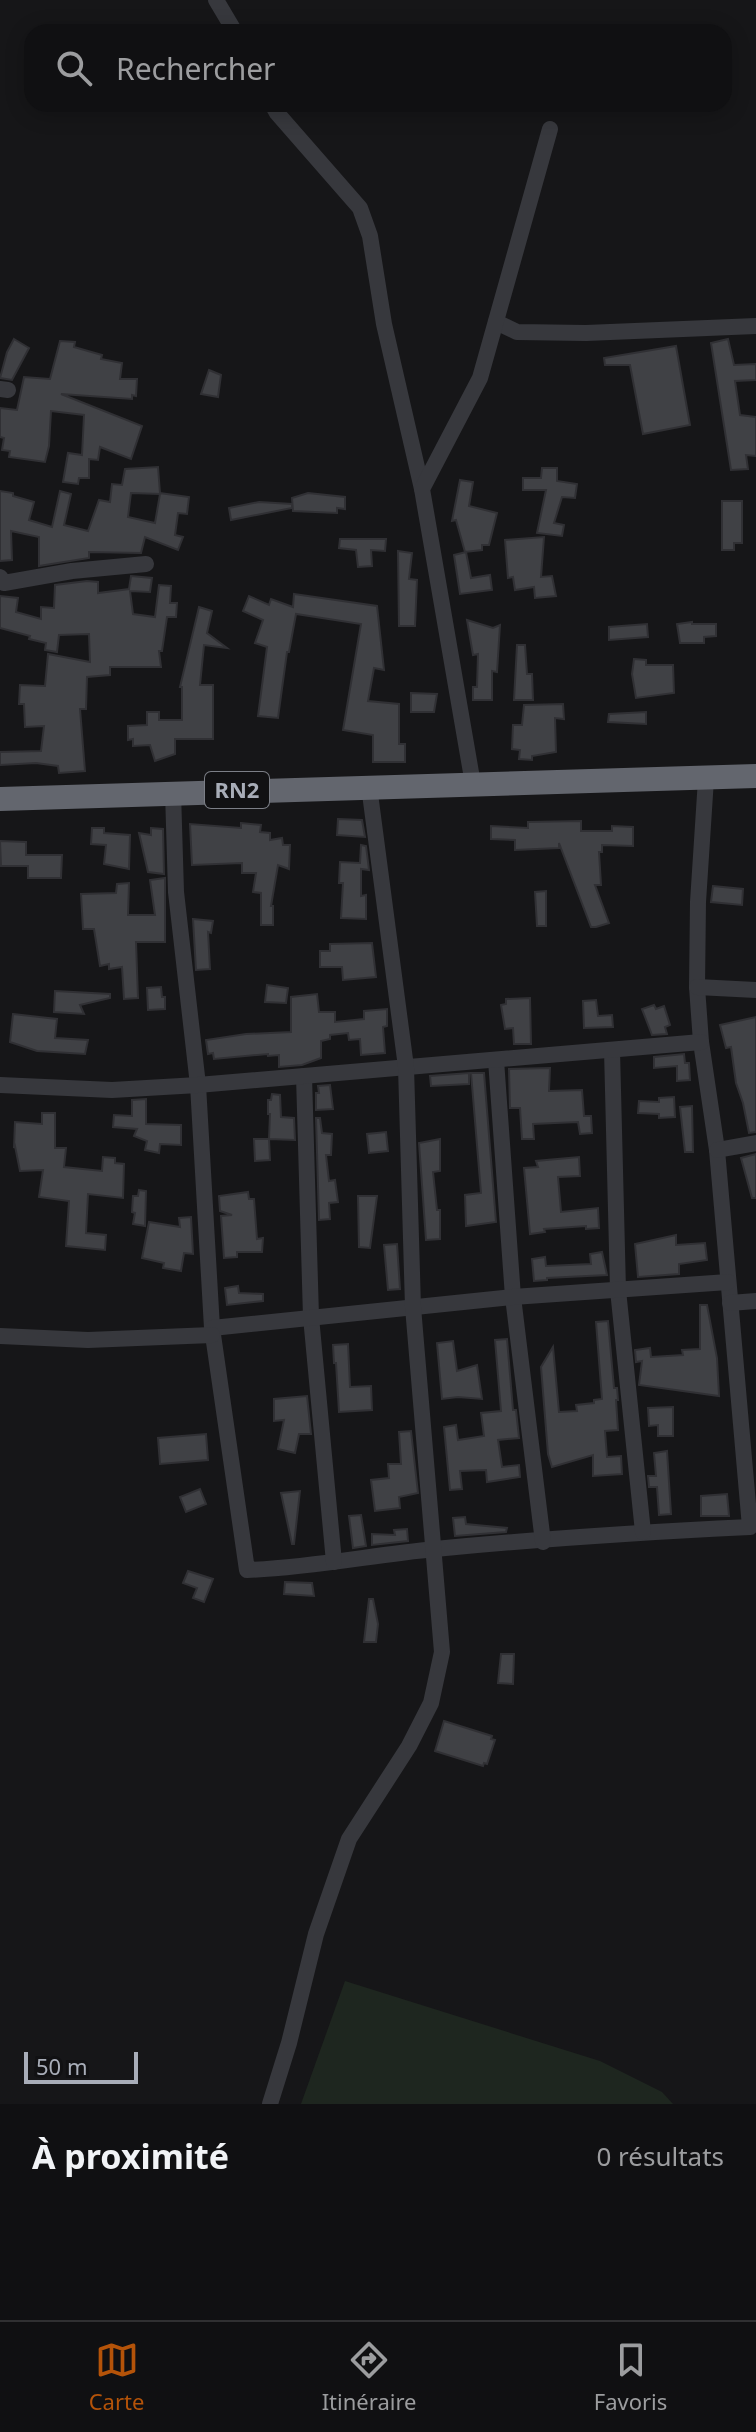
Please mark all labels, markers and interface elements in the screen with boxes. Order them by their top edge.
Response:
search box [24,24,732,112]
icon: search [52,46,96,90]
text: Rechercher [116,48,275,89]
road number: RN2 [205,772,269,808]
scale bar [24,2048,138,2084]
text: 50 m [36,2051,87,2081]
text: À proximité [32,2133,229,2179]
text: 0 résultats [596,2138,724,2174]
tab: Carte [89,2338,144,2416]
tab: Itinéraire [322,2338,416,2416]
tab: Favoris [594,2338,667,2416]

